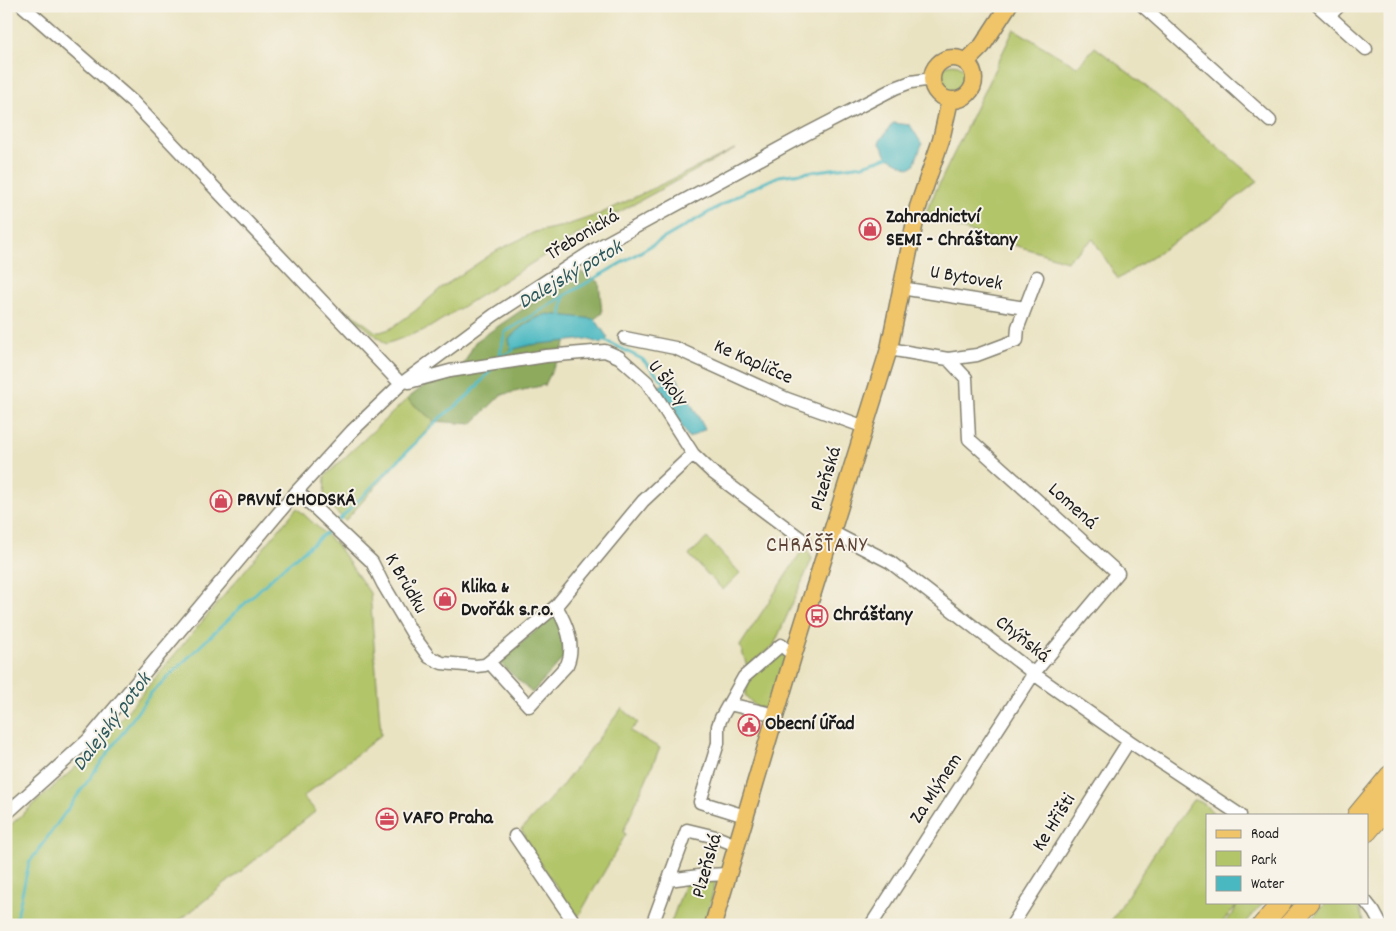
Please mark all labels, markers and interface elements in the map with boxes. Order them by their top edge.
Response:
street label: Třebonická [541,203,625,269]
place label: Zahradnictví SEMI - Chráštany [886,204,1018,255]
shop icon: Zahradnictví SEMI - Chráštany [858,217,882,241]
water label: Dalejský potok [513,233,631,318]
street label: U Bytovek [927,259,1005,299]
street label: Ke Kapličce [709,333,797,393]
street label: U Školy [640,355,694,414]
street label: Plzeňská [804,443,850,515]
street label: Lomená [1041,477,1103,537]
place label: PRVNÍ CHODSKÁ [237,487,356,515]
shop icon: PRVNÍ CHODSKÁ [209,489,233,513]
district label: CHRÁŠŤANY [766,531,868,562]
street label: K Brůdku [376,549,434,619]
place label: Klika & Dvořák s.r.o. [461,574,553,625]
shop icon: Klika & Dvořák s.r.o. [433,587,457,611]
place label: Chrášťany [833,602,913,630]
bus stop icon: Chrášťany [805,604,829,628]
street label: Chýňská [989,610,1055,670]
water label: Dalejský potok [66,666,161,778]
place label: Obecní Úřad [765,711,855,739]
public building icon: Obecní Úřad [737,713,761,737]
street label: Za Mlýnem [904,748,970,830]
street label: Ke Hřišti [1026,788,1084,857]
place label: VAFO Praha [403,805,494,833]
office icon: VAFO Praha [375,807,399,831]
legend [1206,814,1368,904]
text: Road [1251,824,1279,846]
street label: Plzeňská [685,830,731,902]
text: Park [1251,850,1277,872]
text: Water [1251,874,1285,896]

